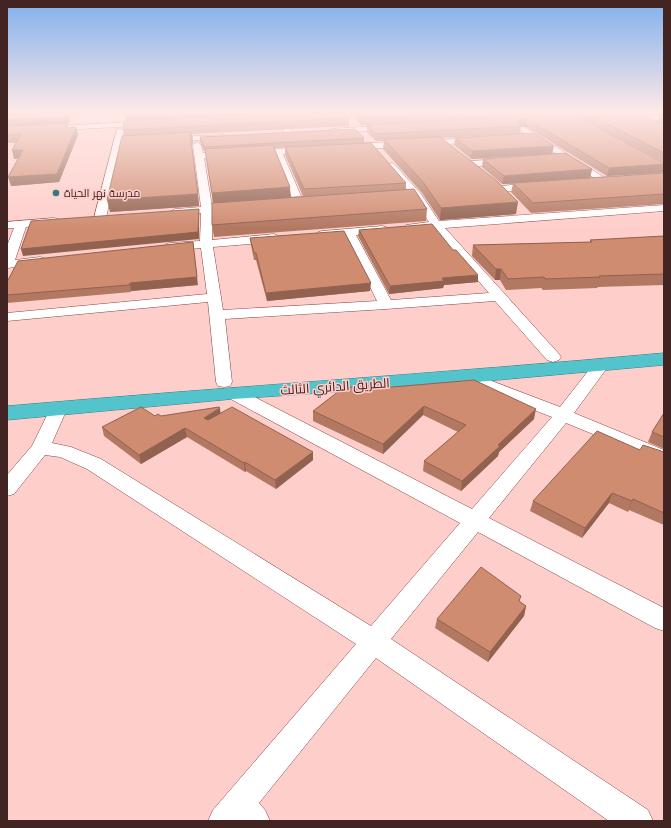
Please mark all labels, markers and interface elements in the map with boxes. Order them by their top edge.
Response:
place label: مدرسة نهر الحياة [64,186,140,200]
marker: مدرسة نهر الحياة [51,188,61,198]
street label: الطريق الدائري الثالث [280,374,390,401]

